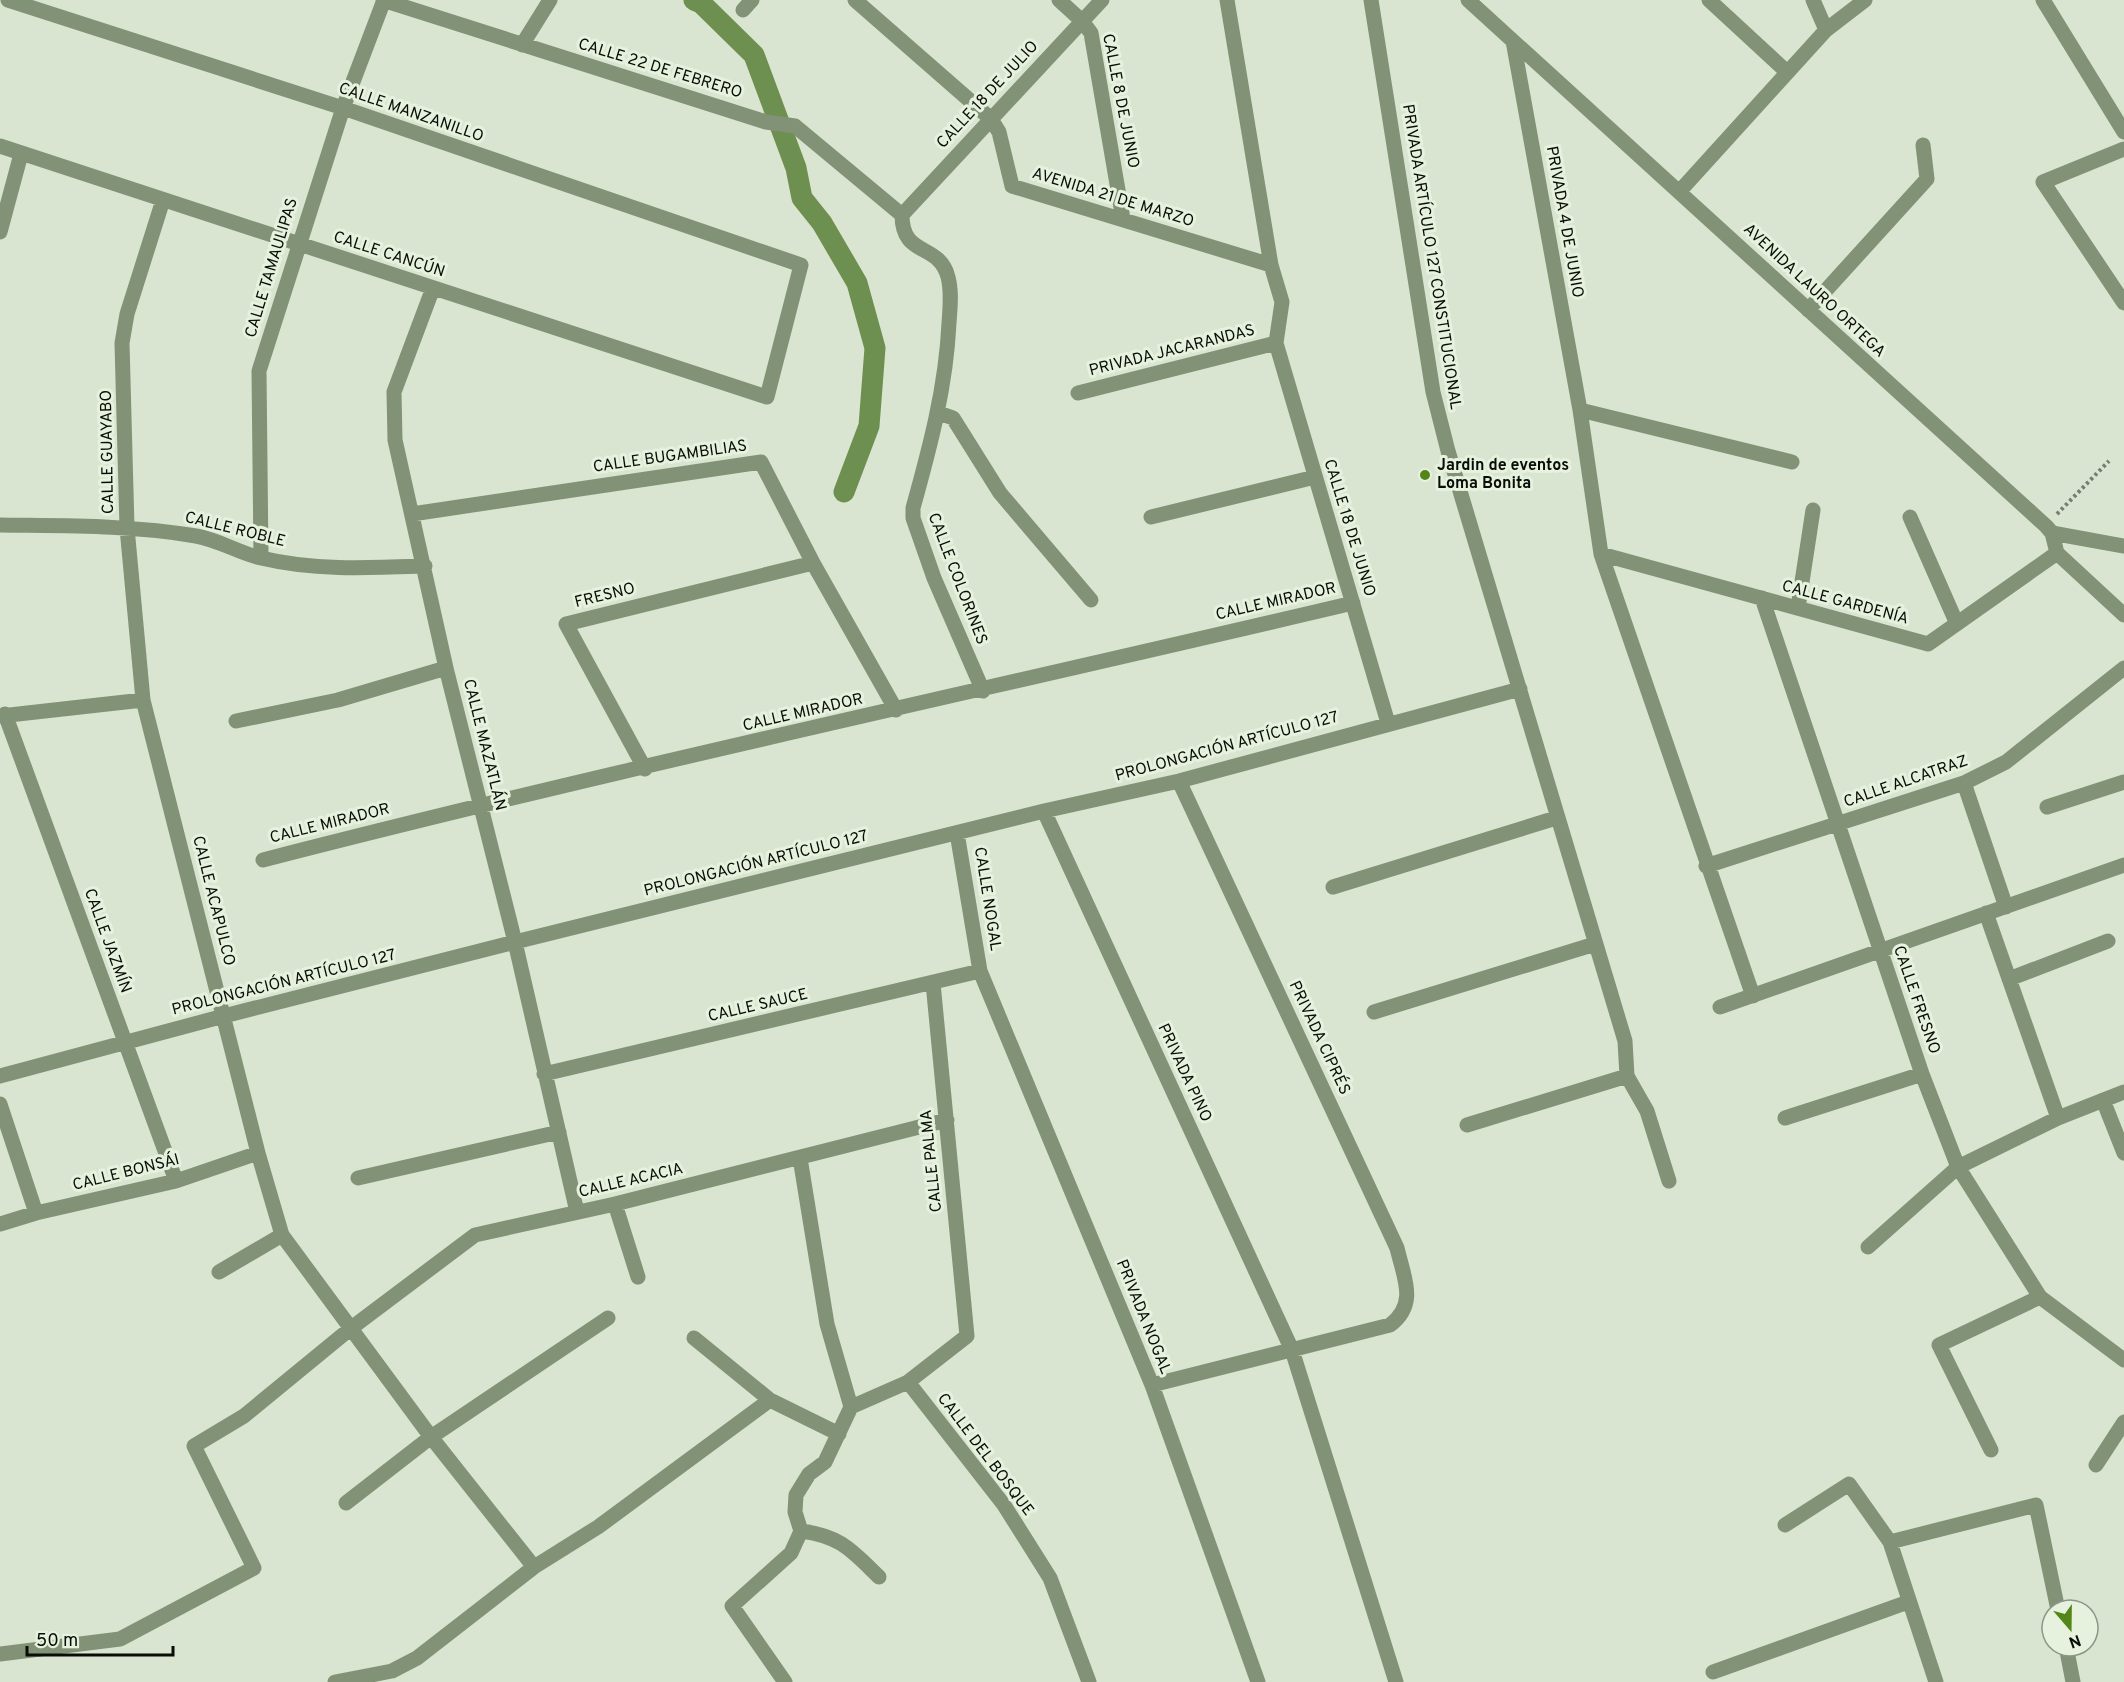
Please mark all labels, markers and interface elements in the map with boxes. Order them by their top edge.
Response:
street label: CALLE 8 DE JUNIO [1097,32,1143,170]
street label: CALLE 22 DE FEBRERO [575,34,745,104]
street label: CALLE 18 DE JULIO [933,37,1043,153]
street label: CALLE MANZANILLO [336,79,486,147]
street label: PRIVADA ARTÍCULO 127 CONSTITUCIONAL [1397,103,1467,411]
street label: PRIVADA 4 DE JUNIO [1541,144,1587,300]
street label: AVENIDA 21 DE MARZO [1030,164,1196,232]
street label: CALLE TAMAULIPAS [241,196,303,340]
street label: AVENIDA LAURO ORTEGA [1739,220,1889,362]
street label: CALLE CANCÚN [331,226,448,282]
street label: PRIVADA JACARANDAS [1087,321,1257,381]
street label: CALLE GUAYABO [97,390,119,514]
street label: CALLE BUGAMBILIAS [592,436,748,478]
place label: Jardin de eventos Loma Bonita [1437,456,1569,494]
street label: CALLE 18 DE JUNIO [1319,457,1379,599]
marker: Jardin de eventos Loma Bonita [1418,468,1432,482]
street label: CALLE ROBLE [183,508,287,552]
street label: CALLE COLORINES [923,510,991,648]
street label: CALLE GARDENÍA [1779,575,1911,630]
street label: CALLE MIRADOR [1214,578,1338,626]
street label: FRESNO [573,579,637,613]
street label: CALLE MAZATLÁN [458,677,512,813]
street label: CALLE MIRADOR [741,689,865,737]
street label: PROLONGACIÓN ARTÍCULO 127 [1113,706,1341,786]
street label: CALLE ALCATRAZ [1841,751,1971,813]
street label: CALLE MIRADOR [268,799,392,849]
street label: PROLONGACIÓN ARTÍCULO 127 [641,825,870,902]
street label: CALLE ACAPULCO [187,834,239,968]
street label: CALLE NOGAL [969,846,1005,952]
street label: CALLE JAZMÍN [79,885,137,996]
street label: CALLE FRESNO [1888,943,1944,1057]
street label: PROLONGACIÓN ARTÍCULO 127 [169,944,398,1021]
street label: PRIVADA CIPRÉS [1284,977,1356,1098]
street label: CALLE SAUCE [706,985,810,1027]
street label: PRIVADA PINO [1152,1021,1216,1125]
street label: CALLE PALMA [917,1109,947,1213]
street label: CALLE BONSÁI [70,1148,181,1196]
street label: CALLE ACACIA [577,1159,685,1203]
street label: PRIVADA NOGAL [1111,1257,1175,1377]
street label: CALLE DEL BOSQUE [932,1390,1038,1520]
north arrow [2040,1598,2100,1658]
scale bar [27,1619,172,1657]
text: N [2066,1629,2083,1652]
text: 50 m [36,1630,78,1653]

